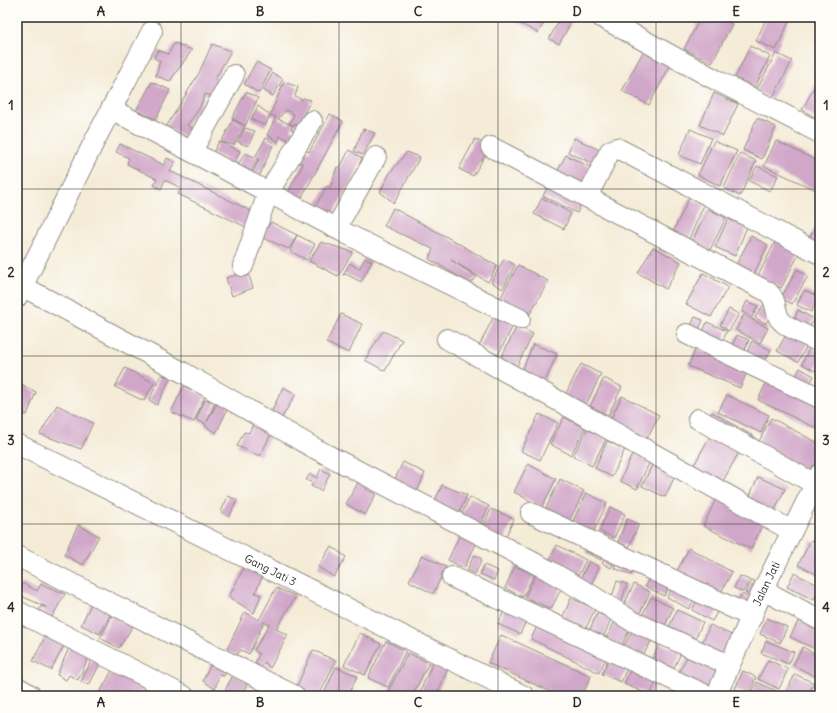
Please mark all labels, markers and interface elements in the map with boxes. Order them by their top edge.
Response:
text: A [97,3,106,20]
text: B [256,3,265,20]
text: C [414,3,423,20]
text: D [572,3,582,20]
text: E [732,3,740,20]
text: 1 [8,97,14,114]
text: 1 [823,97,829,114]
text: 2 [7,264,15,281]
text: 2 [822,264,830,281]
text: 3 [7,432,15,449]
text: 3 [822,432,830,449]
street label: Gang Jati 3 [242,551,299,589]
street label: Jalan Jati [750,559,783,608]
text: 4 [7,599,15,616]
text: 4 [822,599,830,616]
text: A [97,694,106,711]
text: B [256,694,265,711]
text: C [414,694,423,711]
text: D [572,694,582,711]
text: E [732,694,740,711]

